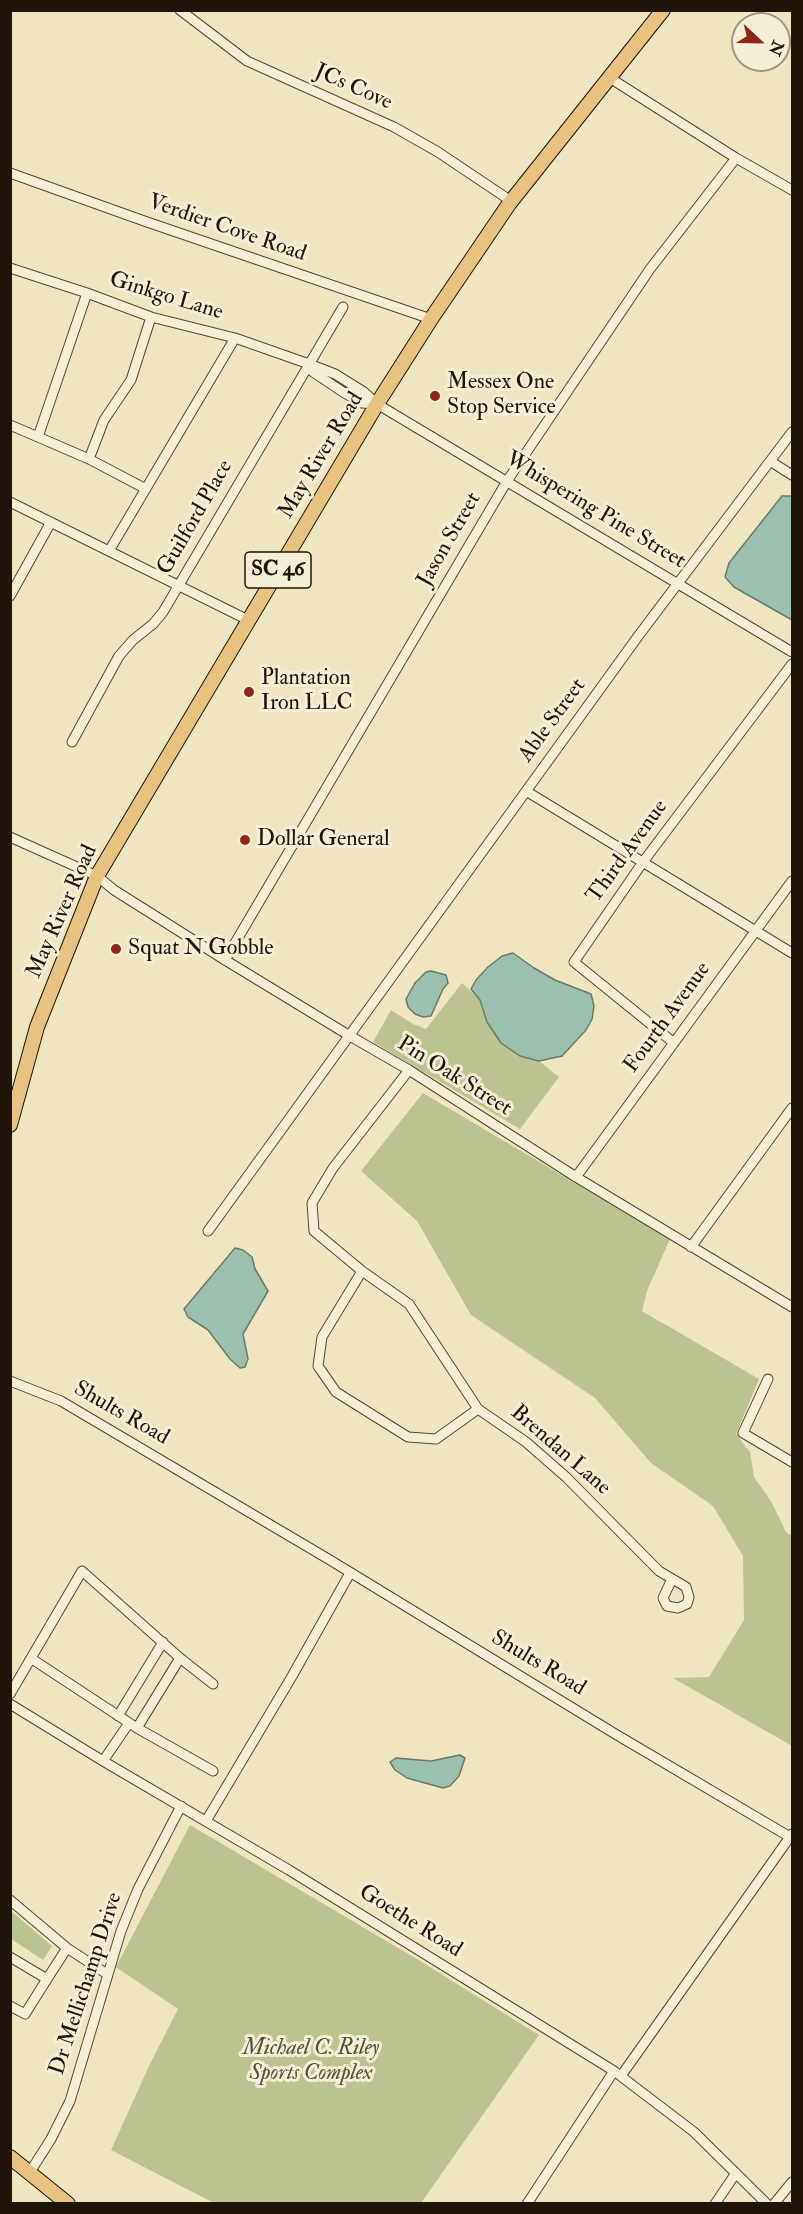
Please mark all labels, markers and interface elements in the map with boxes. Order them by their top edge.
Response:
north arrow [731,12,791,72]
text: N [764,38,788,58]
street label: JCs Cove [310,59,396,117]
street label: Verdier Cove Road [145,190,309,268]
street label: Ginkgo Lane [106,267,226,327]
place label: Messex One Stop Service [447,370,556,422]
street label: May River Road [274,388,370,524]
marker: Messex One Stop Service [428,389,442,403]
street label: Whispering Pine Street [500,447,690,575]
street label: Guilford Place [153,456,239,580]
street label: Jason Street [412,488,488,592]
road number: SC 46 [245,552,311,588]
place label: Plantation Iron LLC [261,666,353,718]
street label: Able Street [514,674,592,768]
marker: Plantation Iron LLC [242,685,256,699]
street label: Third Avenue [582,795,674,909]
place label: Dollar General [257,827,390,853]
marker: Dollar General [238,833,252,847]
street label: May River Road [22,841,104,983]
place label: Squat N Gobble [128,936,274,962]
marker: Squat N Gobble [109,942,123,956]
street label: Fourth Avenue [619,957,717,1079]
street label: Pin Oak Street [392,1031,516,1123]
street label: Shults Road [69,1376,173,1452]
street label: Brendan Lane [504,1400,616,1502]
street label: Shults Road [486,1625,590,1703]
street label: Goethe Road [353,1880,467,1964]
street label: Dr Mellichamp Drive [45,1889,129,2079]
park label: Michael C. Riley Sports Complex [243,2036,379,2088]

